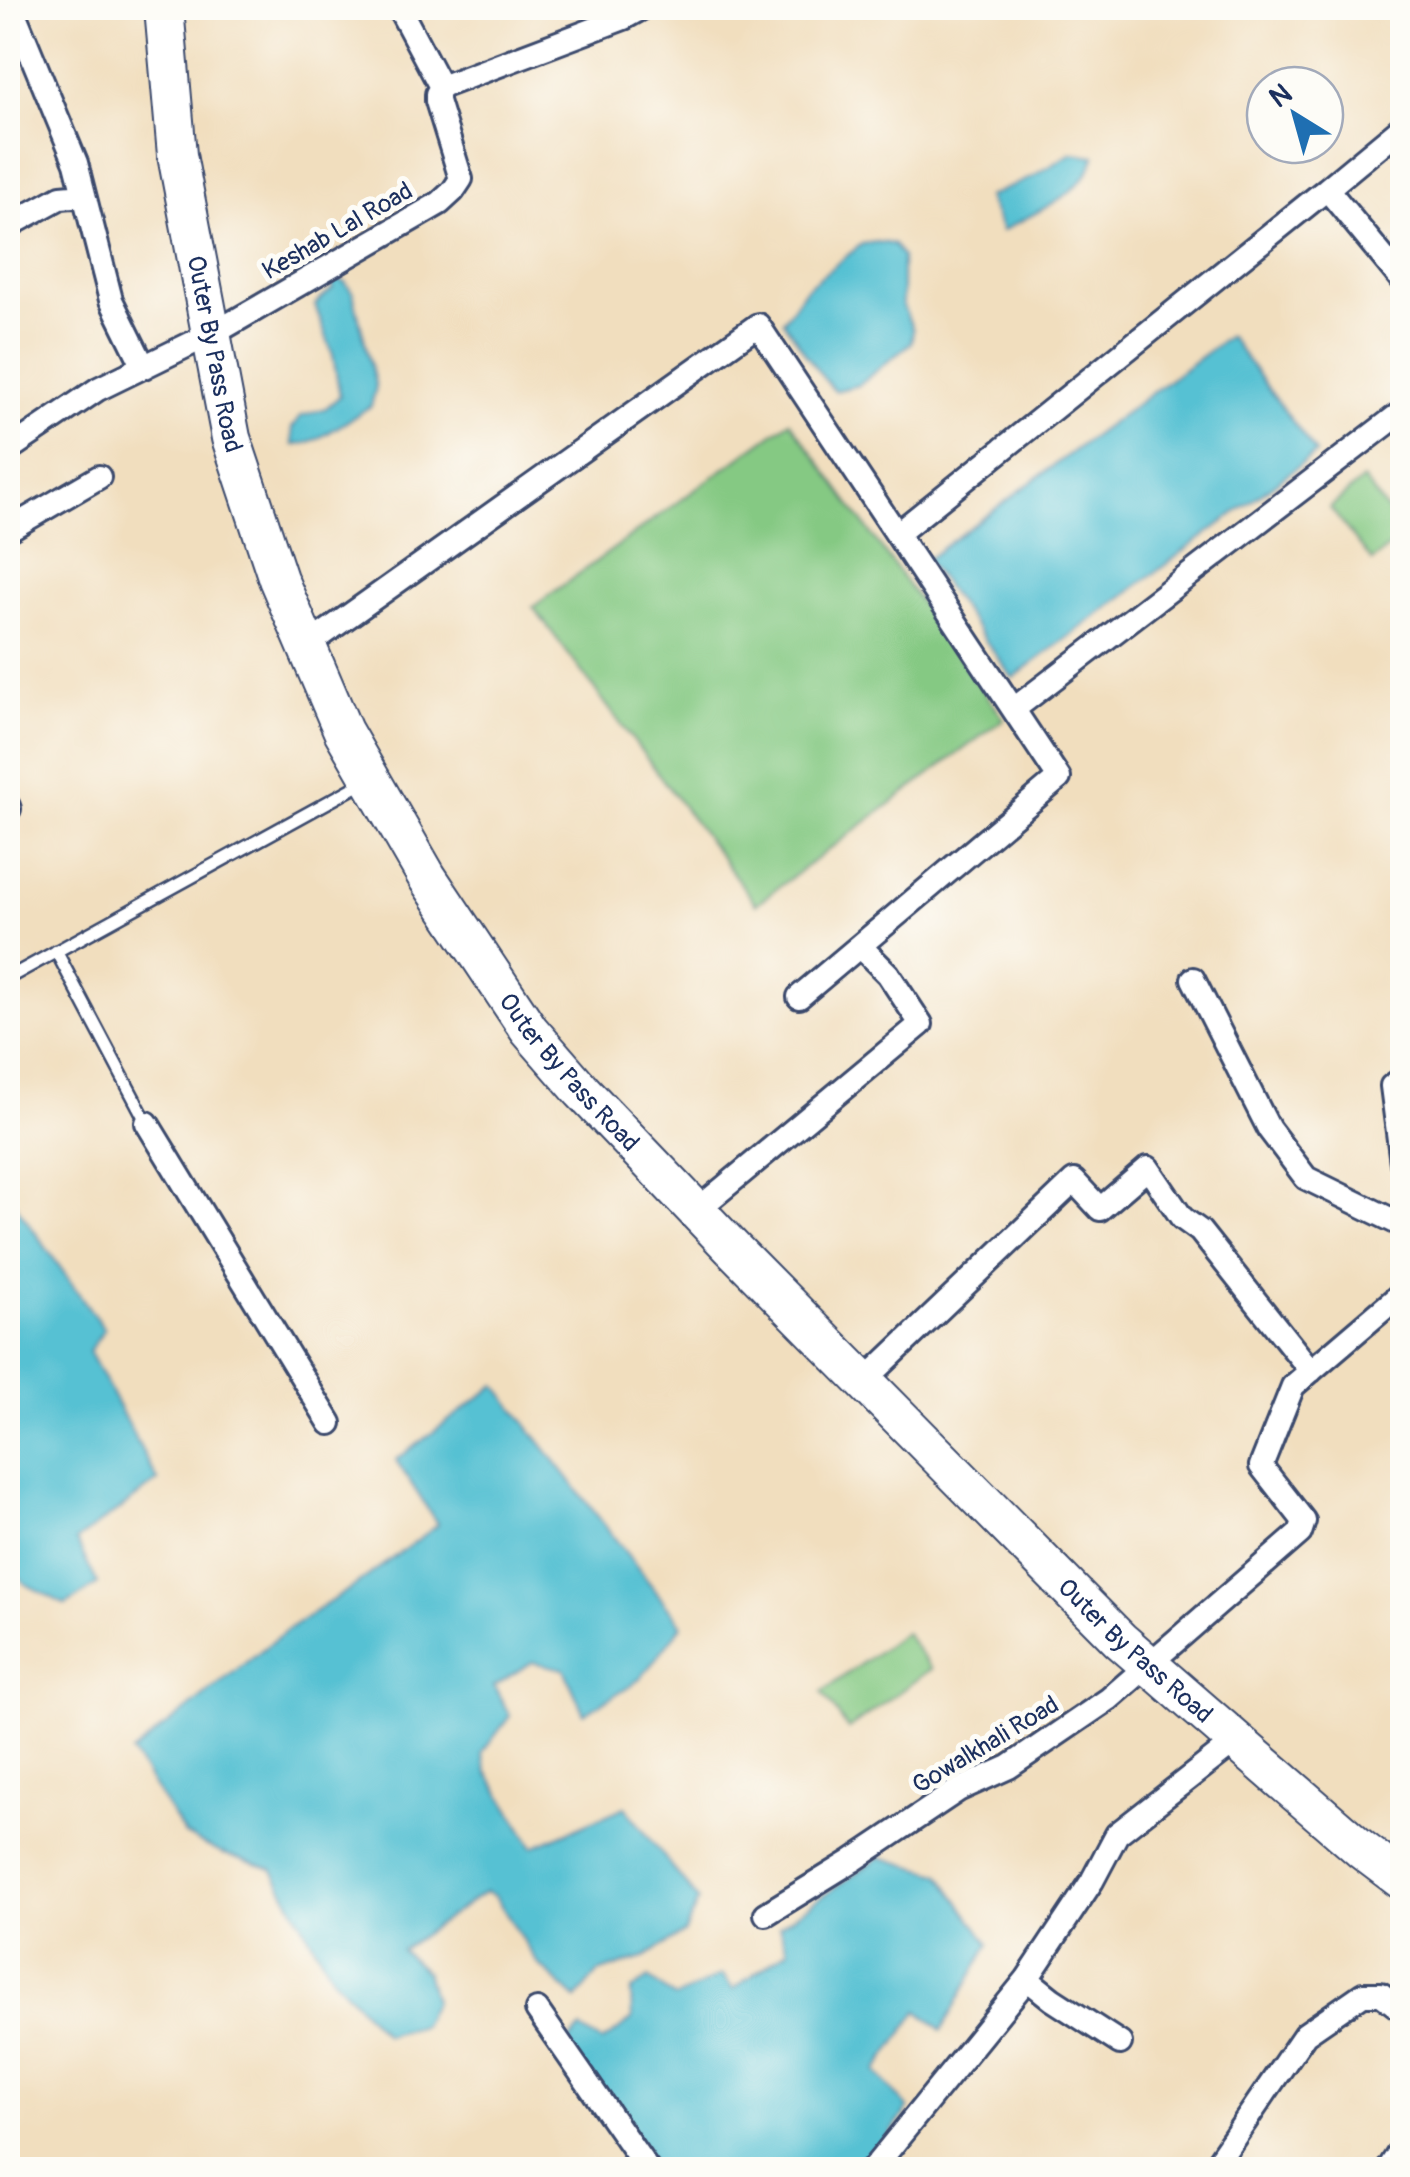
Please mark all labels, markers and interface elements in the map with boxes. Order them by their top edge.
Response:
north arrow [1245,65,1345,165]
text: N [1263,77,1299,116]
street label: Keshab Lal Road [257,176,418,287]
street label: Outer By Pass Road [180,253,249,457]
street label: Outer By Pass Road [492,987,645,1158]
street label: Outer By Pass Road [1051,1572,1219,1730]
street label: Gowalkhali Road [907,1689,1065,1801]

